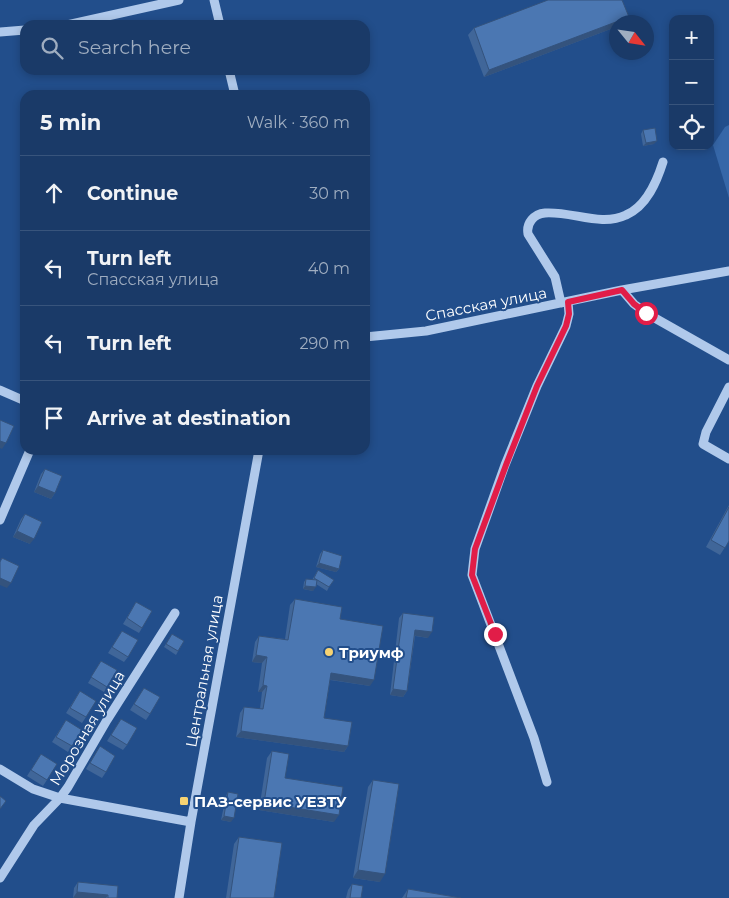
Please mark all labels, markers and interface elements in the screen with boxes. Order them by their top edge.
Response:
north arrow [609,15,654,60]
map controls [669,15,714,150]
button: + [669,15,714,60]
search box [20,20,370,75]
icon: search [38,34,66,62]
text: Search here [78,36,191,59]
button: − [669,60,714,105]
button: locate [669,105,714,150]
text: 5 min [40,110,101,135]
text: Walk · 360 m [247,113,350,132]
icon: ahead [40,179,68,207]
text: Continue [87,182,178,205]
text: 30 m [309,184,350,203]
text: Turn left [87,247,172,270]
icon: left [40,254,68,282]
text: 40 m [308,259,350,278]
text: Спасская улица [87,270,219,289]
street label: Спасская улица [424,283,548,325]
route start [635,302,658,325]
icon: left [40,329,68,357]
text: Turn left [87,332,172,355]
text: 290 m [299,334,350,353]
icon: arrive [40,404,68,432]
text: Arrive at destination [87,407,291,430]
street label: Центральная улица [181,593,227,749]
route end [484,623,507,646]
place label: Триумф [339,643,404,662]
marker: Триумф [323,646,335,658]
street label: Морозная улица [45,667,129,789]
place label: ПАЗ-сервис УЕЗТУ [194,792,347,811]
marker: ПАЗ-сервис УЕЗТУ [178,795,190,807]

